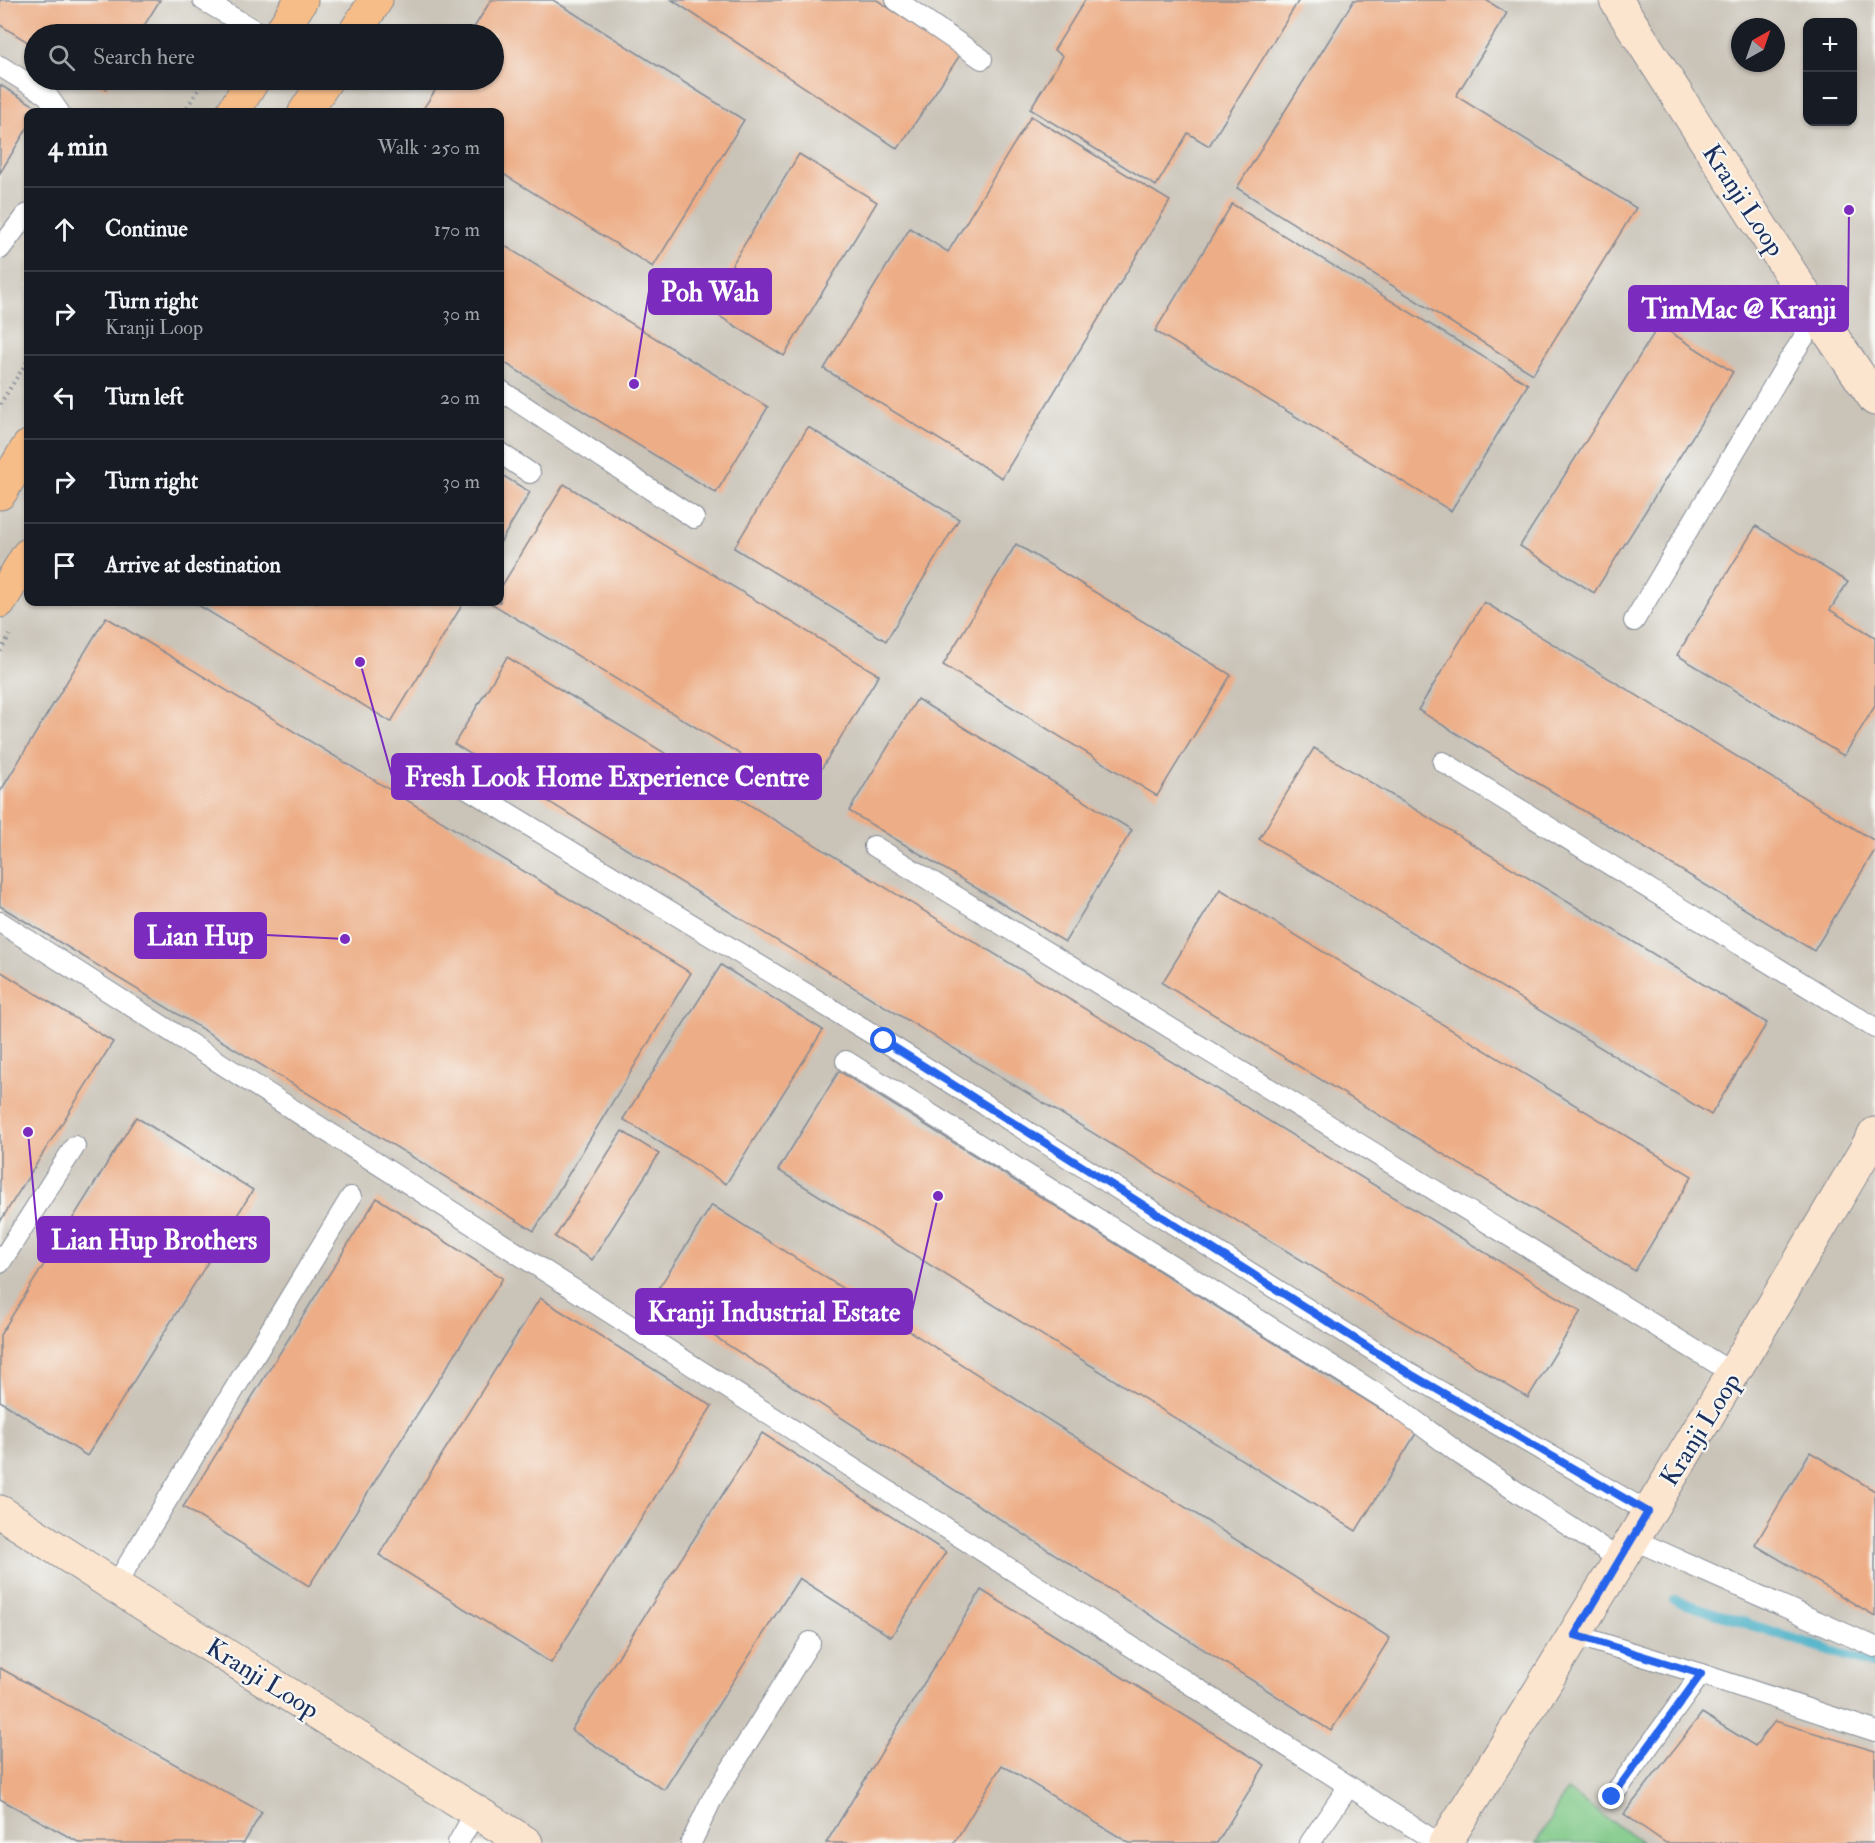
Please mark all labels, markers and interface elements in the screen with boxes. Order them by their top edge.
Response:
north arrow [1731,18,1785,72]
map controls [1803,18,1857,126]
button: + [1803,18,1857,72]
search box [24,24,504,90]
icon: search [45,41,78,74]
text: Search here [93,43,195,71]
button: − [1803,72,1857,126]
text: 4 min [48,131,108,163]
text: Walk · 250 m [377,135,480,160]
street label: Kranji Loop [1694,138,1791,263]
icon: ahead [48,213,81,246]
text: Continue [105,215,188,243]
text: 170 m [434,217,480,242]
callout: Poh Wah [649,269,771,314]
text: Poh Wah [661,276,760,309]
callout: TimMac @ Kranji [1629,286,1848,331]
text: Turn right [105,287,198,315]
text: TimMac @ Kranji [1640,293,1837,326]
icon: right [48,297,81,330]
text: 30 m [442,301,480,326]
text: Kranji Loop [105,315,203,340]
icon: left [48,381,81,414]
text: Turn left [105,383,184,411]
text: 20 m [440,385,480,410]
icon: right [48,465,81,498]
text: Turn right [105,467,198,495]
text: 30 m [442,469,480,494]
icon: arrive [48,549,81,582]
text: Arrive at destination [105,551,281,579]
callout: Fresh Look Home Experience Centre [392,754,821,799]
text: Fresh Look Home Experience Centre [405,761,810,795]
callout: Lian Hup [135,913,266,958]
text: Lian Hup [147,920,254,954]
route start [870,1027,896,1053]
callout: Lian Hup Brothers [38,1217,269,1262]
text: Lian Hup Brothers [51,1224,257,1258]
callout: Kranji Industrial Estate [636,1289,912,1334]
text: Kranji Industrial Estate [648,1296,901,1329]
street label: Kranji Loop [1654,1367,1749,1493]
street label: Kranji Loop [199,1632,325,1727]
route end [1598,1783,1624,1809]

